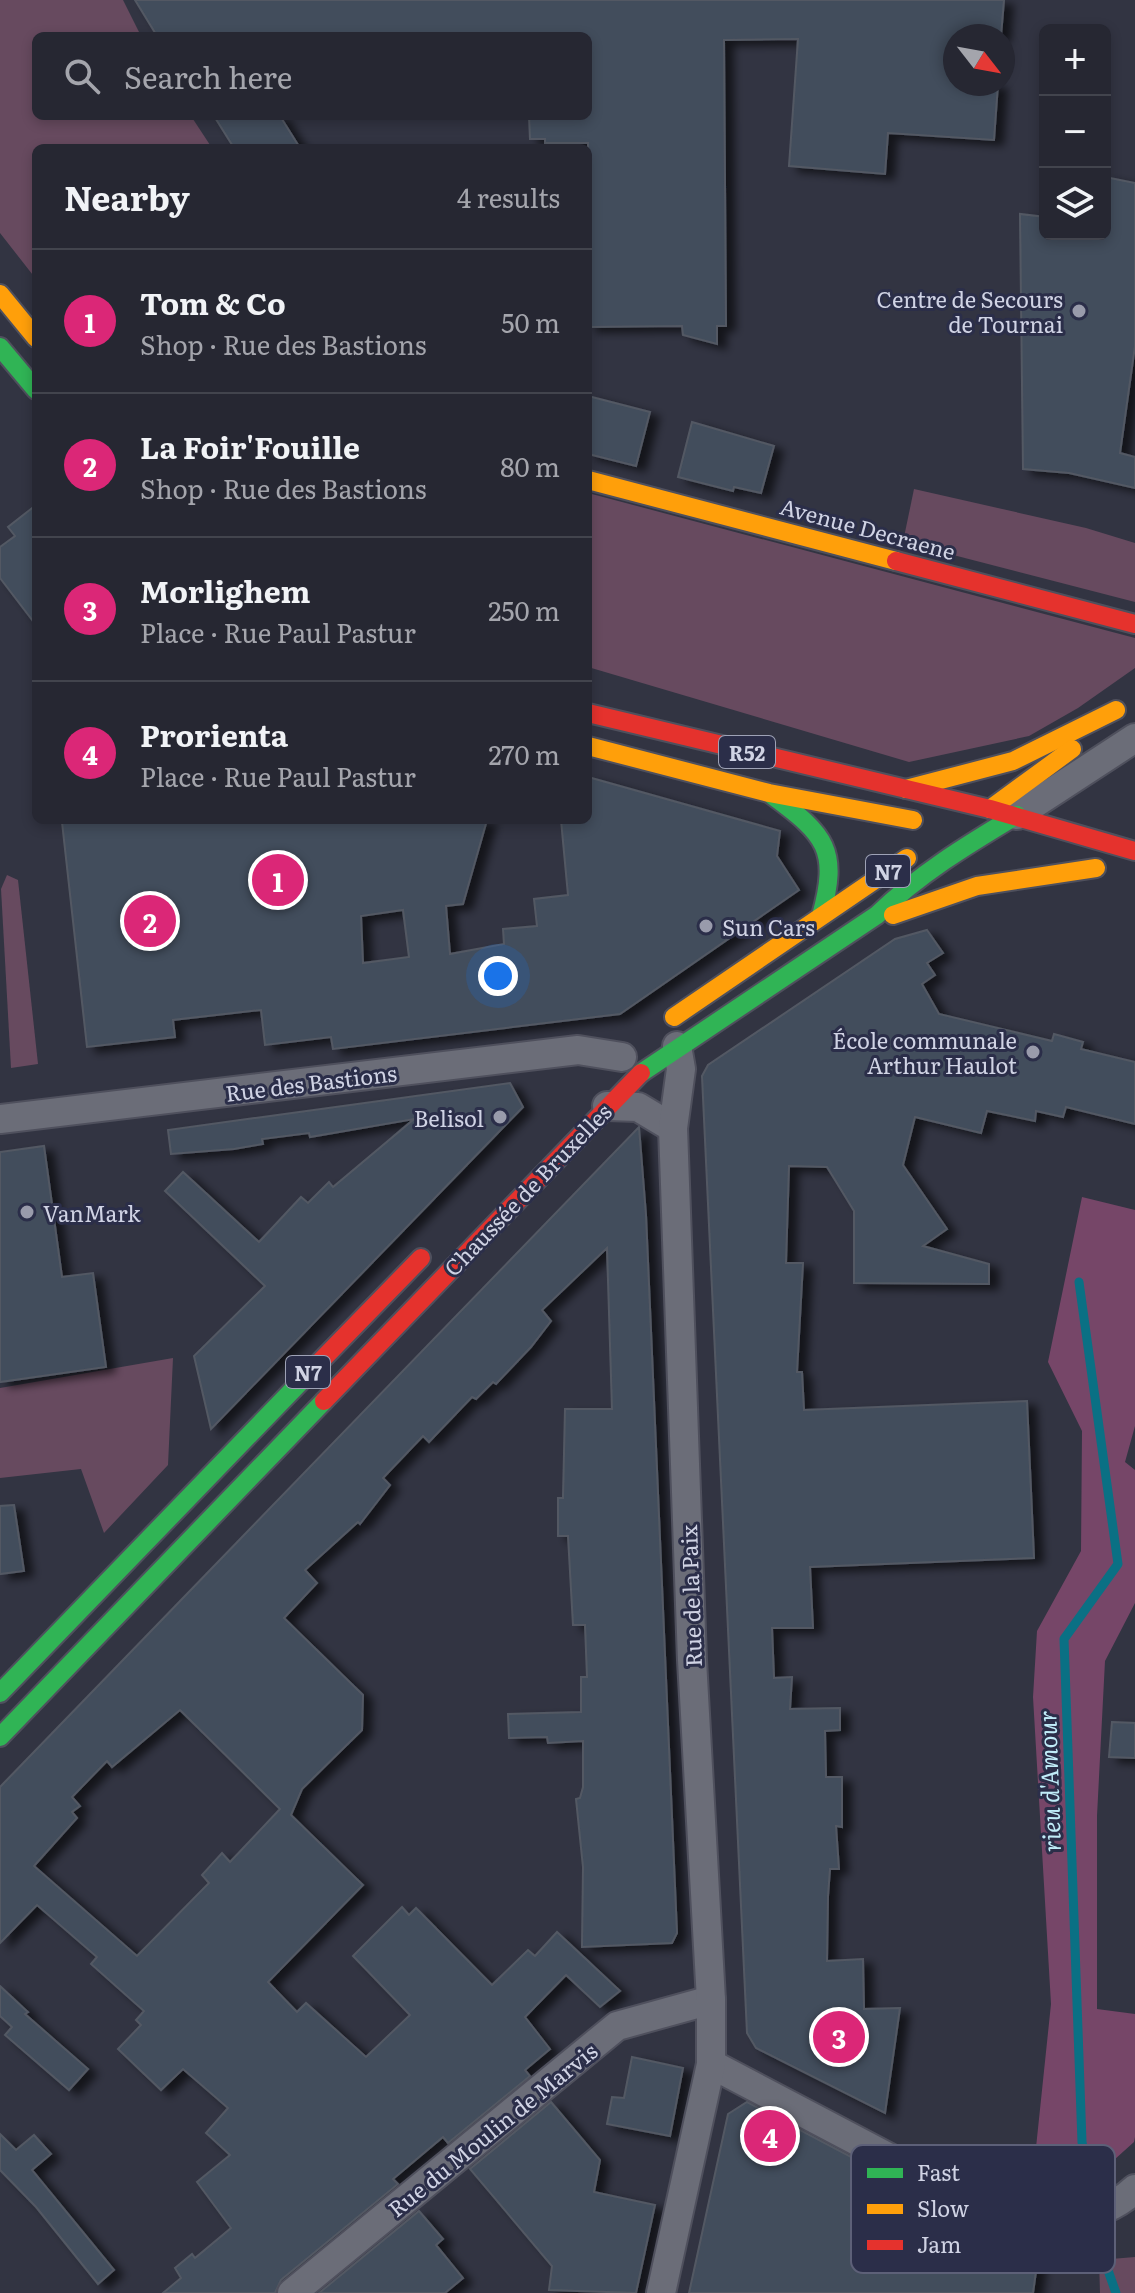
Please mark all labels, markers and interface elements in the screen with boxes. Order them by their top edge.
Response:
north arrow [943,24,1015,96]
map controls [1039,24,1111,240]
button: + [1039,24,1111,96]
search box [32,32,592,120]
icon: search [60,54,104,98]
text: Search here [124,54,292,98]
button: − [1039,96,1111,168]
button: layers [1039,168,1111,240]
text: Nearby [64,171,190,221]
text: 4 results [457,177,560,216]
text: Tom & Co [140,280,286,324]
place label: Centre de Secours de Tournai [877,282,1063,340]
text: 1 [85,302,95,341]
text: 50 m [501,302,560,341]
marker: Centre de Secours de Tournai [1070,302,1088,320]
text: Shop · Rue des Bastions [140,324,427,363]
text: La Foir'Fouille [140,424,360,468]
text: 2 [83,446,97,485]
text: 80 m [500,446,560,485]
text: Shop · Rue des Bastions [140,468,427,507]
street label: Avenue Decraene [777,489,959,567]
text: Morlighem [140,568,310,612]
text: 3 [83,590,97,629]
text: 250 m [488,590,560,629]
text: Place · Rue Paul Pastur [140,612,416,651]
text: Prorienta [140,712,288,756]
text: 4 [82,734,98,773]
text: 270 m [488,734,560,773]
road number: R52 [719,736,775,768]
text: Place · Rue Paul Pastur [140,756,416,795]
pin: 1 [252,850,304,910]
road number: N7 [866,855,910,887]
pin: 2 [124,891,176,951]
place label: Sun Cars [722,910,815,943]
marker: Sun Cars [697,917,715,935]
your location [478,956,518,996]
place label: École communale Arthur Haulot [832,1023,1017,1081]
marker: École communale Arthur Haulot [1024,1043,1042,1061]
street label: Rue des Bastions [223,1055,399,1109]
street label: Chaussée de Bruxelles [436,1095,618,1283]
place label: Belisol [414,1101,484,1134]
marker: Belisol [491,1108,509,1126]
place label: VanMark [43,1196,141,1229]
marker: VanMark [18,1203,36,1221]
road number: N7 [286,1356,330,1388]
street label: Rue de la Paix [671,1524,709,1668]
water label: rieu d'Amour [1028,1710,1068,1852]
pin: 3 [813,2007,865,2067]
street label: Rue du Moulin de Marvis [380,2034,604,2224]
pin: 4 [744,2106,796,2166]
legend [851,2145,1115,2273]
text: Fast [917,2155,960,2188]
text: Slow [917,2191,969,2224]
text: Jam [917,2227,961,2260]

